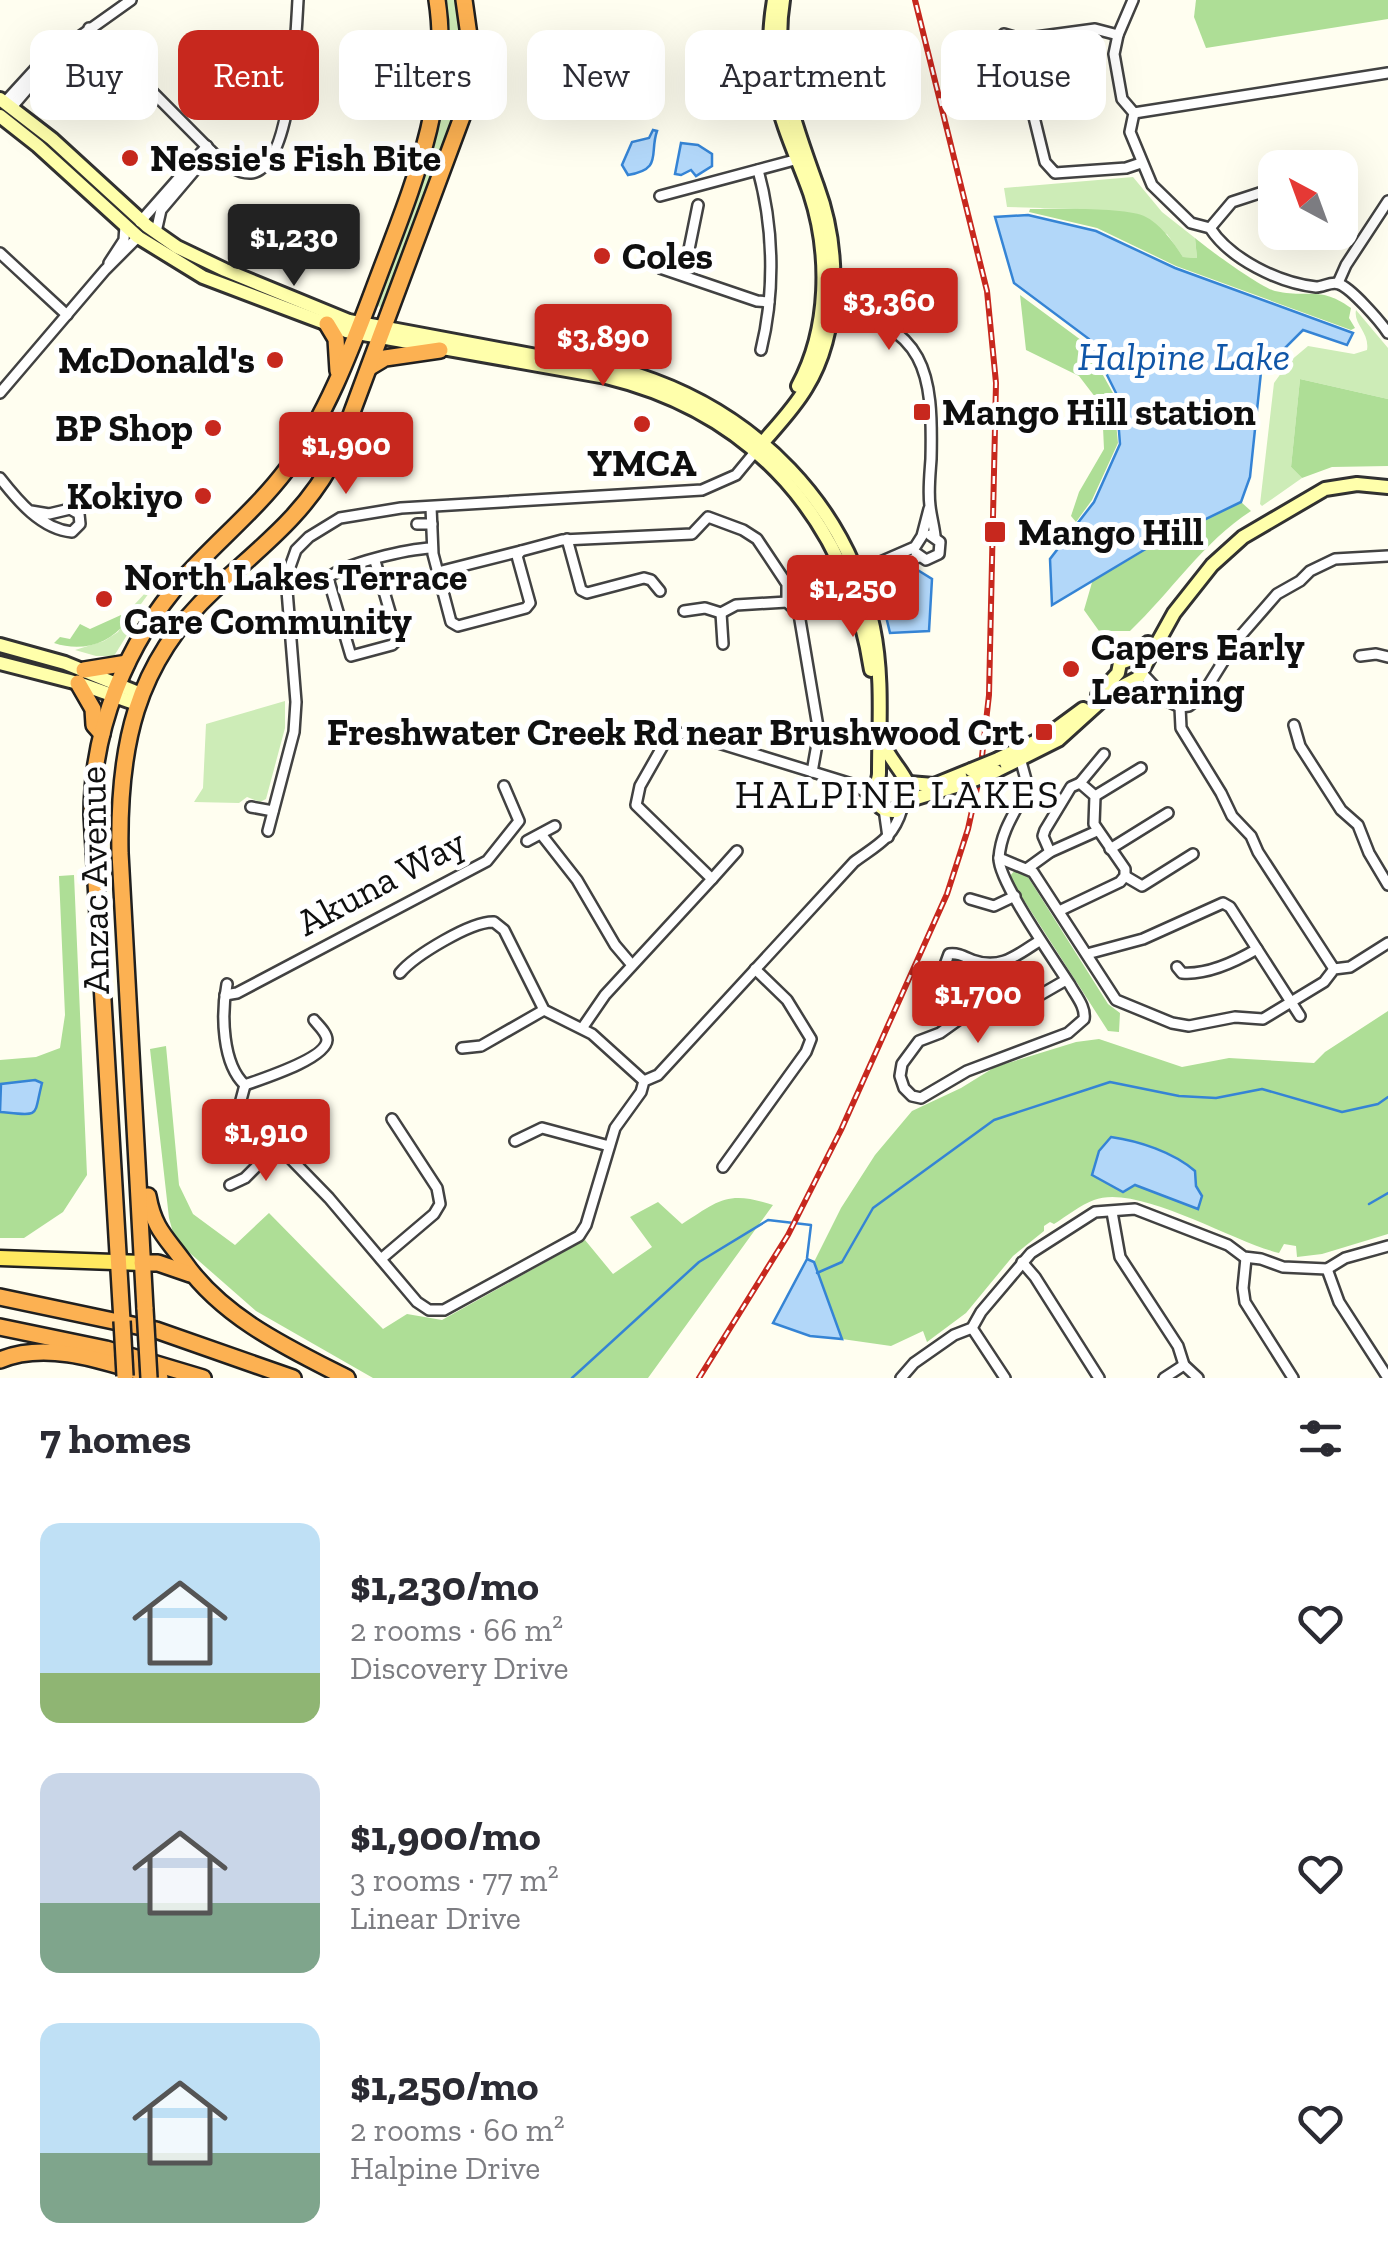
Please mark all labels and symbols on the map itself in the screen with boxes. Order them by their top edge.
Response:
place label: Nessie's Fish Bite [150,135,441,181]
marker: Nessie's Fish Bite [119,147,141,169]
north arrow [1258,150,1358,250]
pin: $1,230 [213,204,375,289]
place label: Coles [622,233,713,279]
marker: Coles [591,245,613,267]
pin: $3,360 [808,268,970,353]
pin: $3,890 [522,304,684,389]
water label: Halpine Lake [1078,332,1290,380]
place label: McDonald's [58,337,255,383]
marker: McDonald's [264,349,286,371]
place label: Mango Hill station [942,389,1256,435]
marker: Mango Hill station [911,401,933,423]
place label: BP Shop [55,405,193,451]
pin: $1,900 [265,412,427,497]
marker: YMCA [631,413,653,435]
marker: BP Shop [202,417,224,439]
place label: YMCA [588,440,697,486]
place label: Kokiyo [66,473,183,519]
marker: Kokiyo [192,485,214,507]
place label: Mango Hill [1018,509,1204,555]
marker: Mango Hill [982,519,1008,545]
place label: North Lakes Terrace Care Community [124,554,467,644]
pin: $1,250 [772,555,934,640]
marker: North Lakes Terrace Care Community [93,588,115,610]
place label: Capers Early Learning [1091,624,1305,714]
marker: Capers Early Learning [1060,658,1082,680]
place label: Freshwater Creek Rd near Brushwood Crt [327,709,1025,755]
marker: Freshwater Creek Rd near Brushwood Crt [1033,721,1055,743]
street label: Anzac Avenue [69,766,119,994]
district label: HALPINE LAKES [735,770,1061,818]
street label: Akuna Way [289,818,474,945]
pin: $1,700 [897,961,1059,1046]
pin: $1,910 [185,1099,347,1184]

